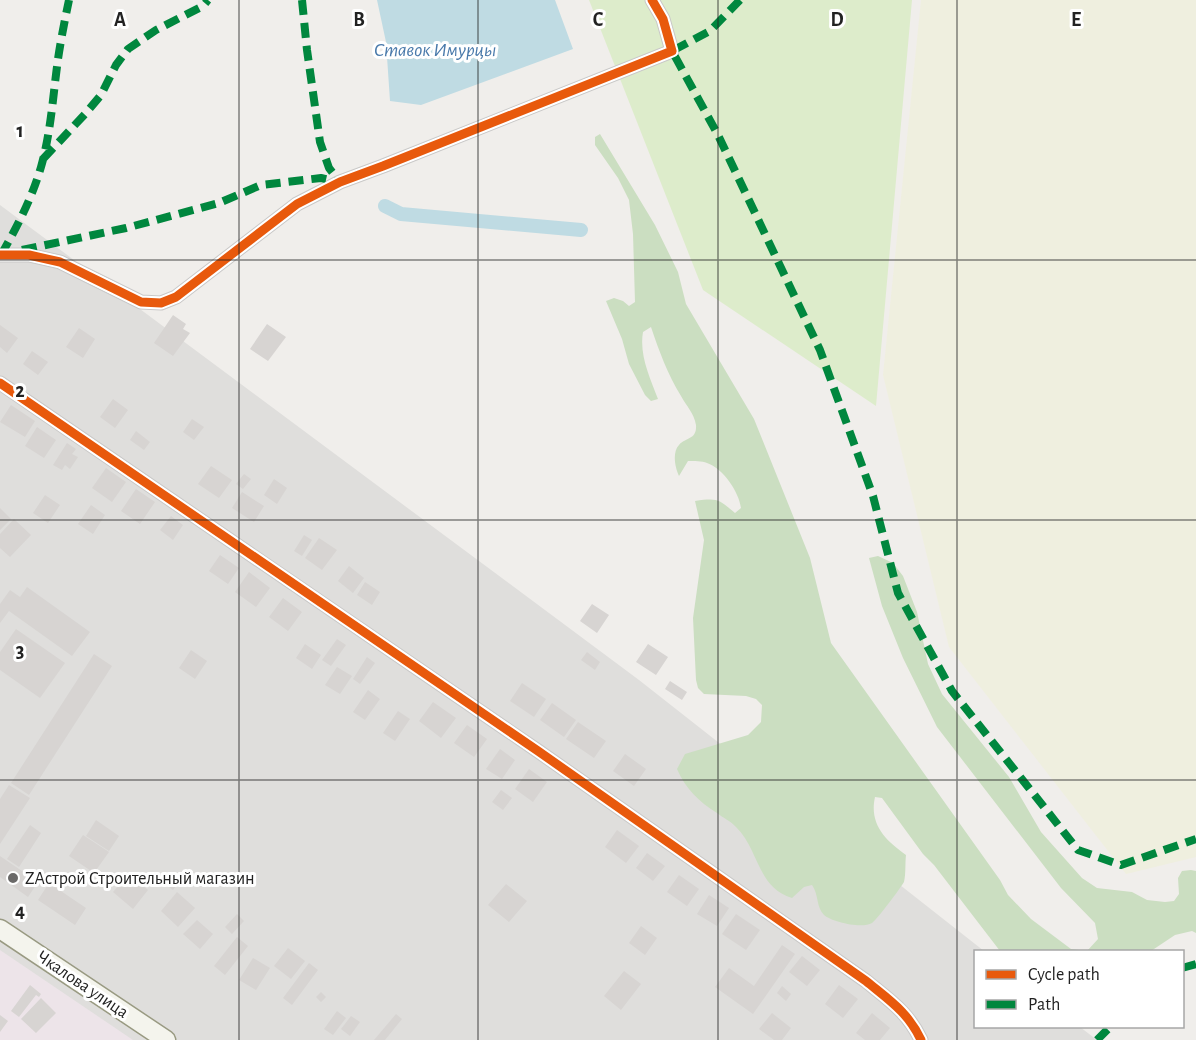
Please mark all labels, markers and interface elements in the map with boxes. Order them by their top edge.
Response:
text: A [114,10,126,30]
text: B [353,10,365,30]
text: C [593,10,604,30]
text: D [830,10,844,30]
text: E [1071,10,1081,30]
water label: Ставок Имурцы [374,40,496,60]
text: 1 [16,121,24,141]
text: 2 [15,381,25,401]
text: 3 [16,641,24,661]
place label: ZAстрой Строительный магазин [25,870,255,888]
marker: ZAстрой Строительный магазин [6,871,20,885]
text: 4 [15,901,25,921]
street label: Чкалова улица [34,948,131,1022]
legend [974,950,1184,1028]
text: Cycle path [1028,966,1100,984]
text: Path [1028,996,1060,1014]

